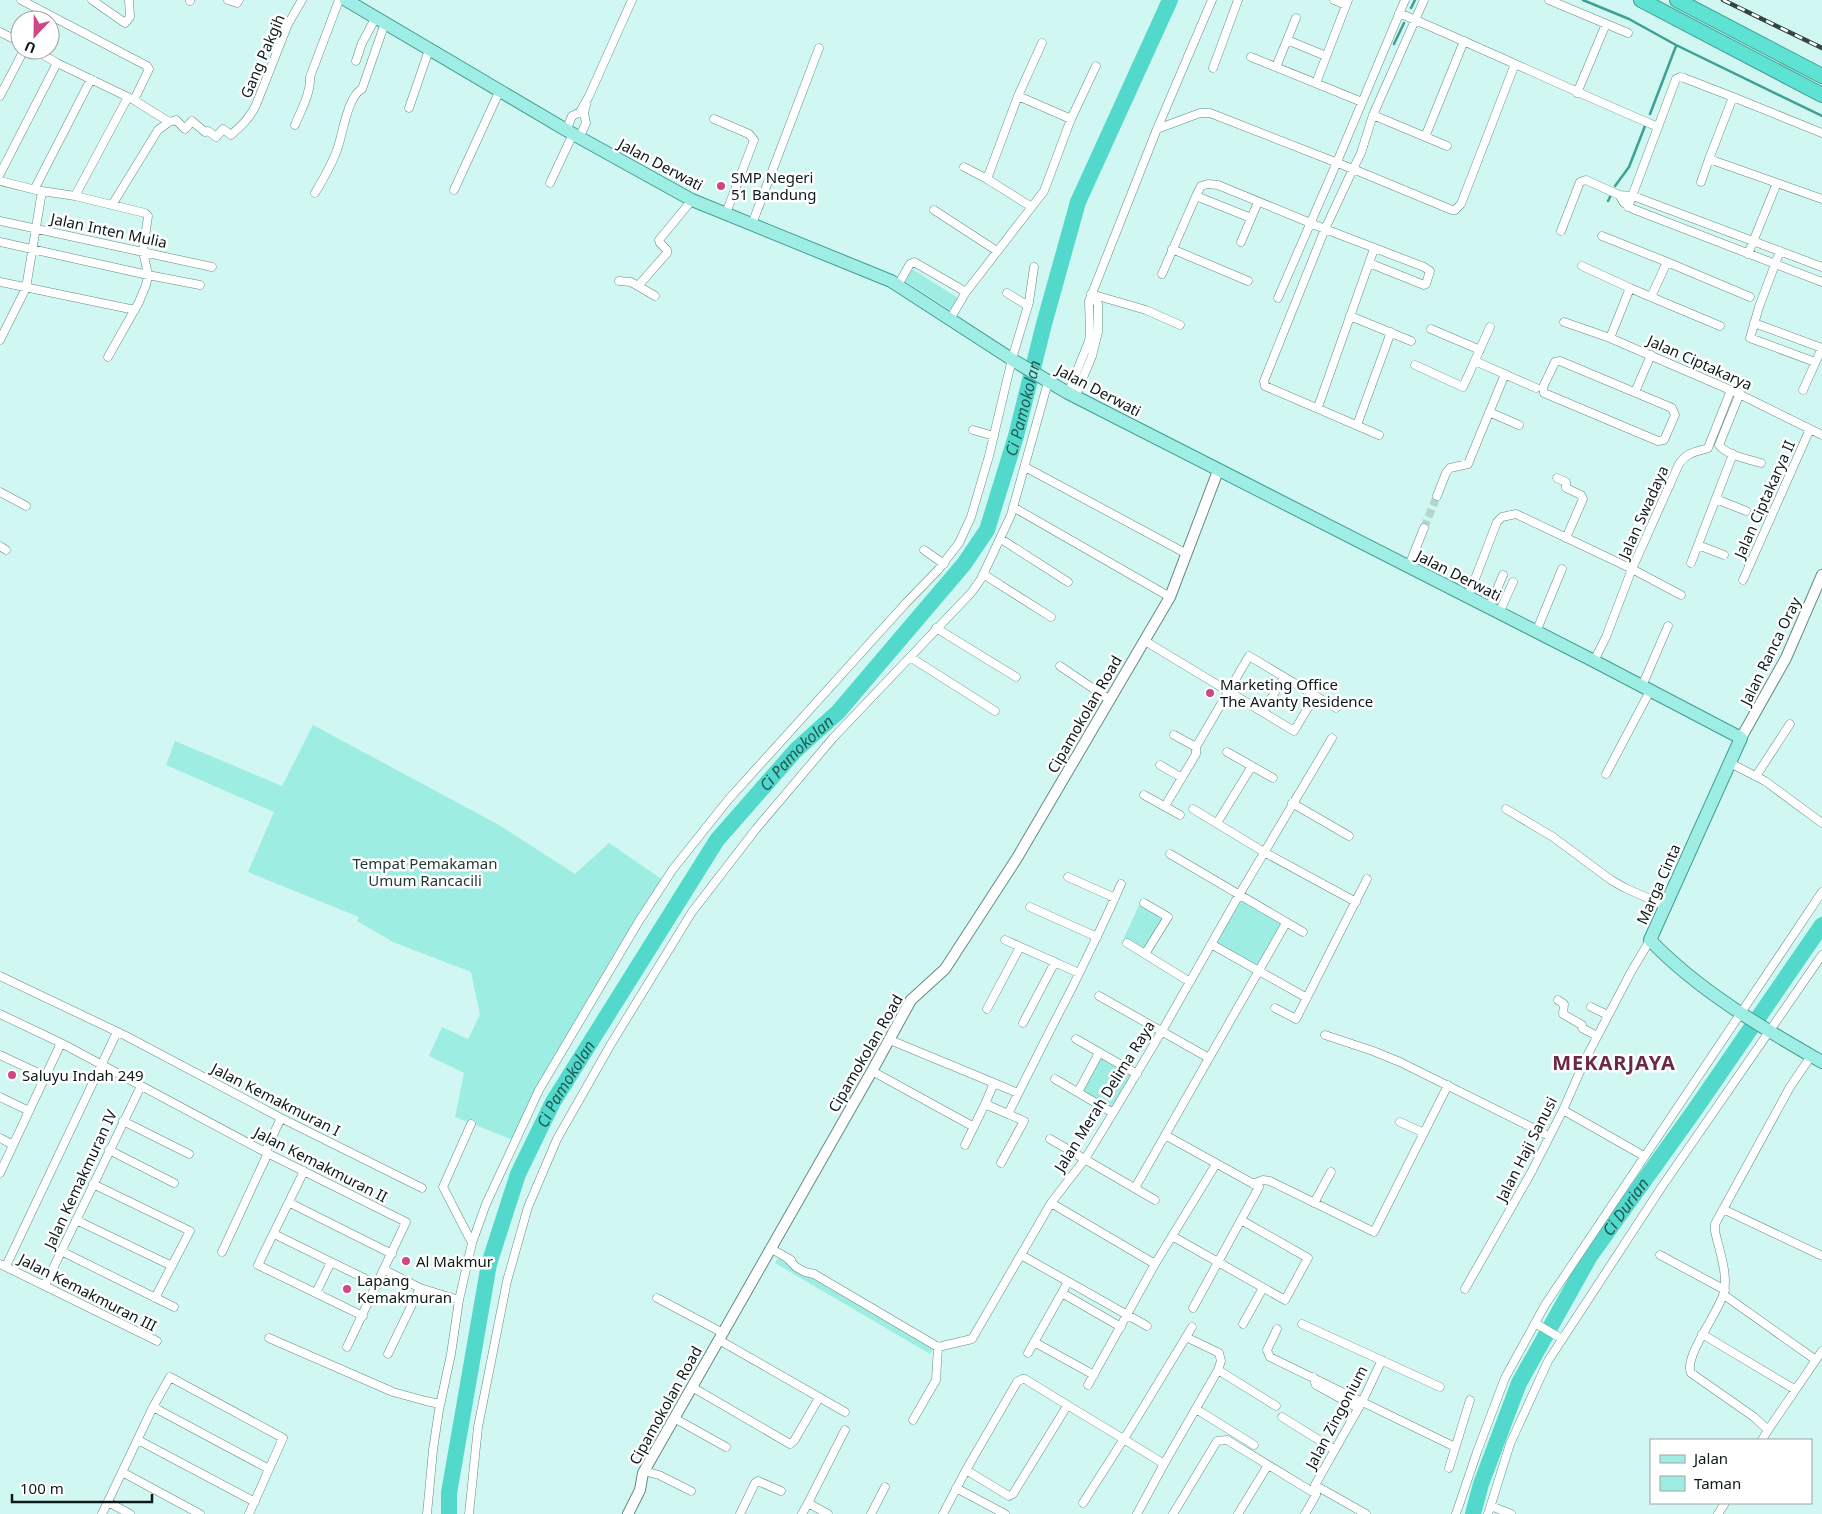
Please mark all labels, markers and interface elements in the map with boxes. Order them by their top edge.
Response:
north arrow [10,10,60,60]
street label: Gang Pakgih [235,11,289,101]
text: U [21,37,38,58]
street label: Jalan Derwati [613,132,707,195]
place label: SMP Negeri 51 Bandung [731,167,817,204]
marker: SMP Negeri 51 Bandung [715,180,727,192]
street label: Jalan Inten Mulia [47,207,169,252]
street label: Jalan Ciptakarya [1642,329,1756,394]
water label: Ci Pamokolan [999,358,1046,459]
street label: Jalan Derwati [1051,358,1145,421]
street label: Jalan Ciptakarya II [1728,437,1799,563]
street label: Jalan Swadaya [1613,462,1672,564]
street label: Jalan Derwati [1411,544,1505,605]
street label: Jalan Ranca Oray [1734,593,1805,710]
street label: Cipamokolan Road [1042,652,1126,776]
place label: Marketing Office The Avanty Residence [1220,674,1373,711]
marker: Marketing Office The Avanty Residence [1204,687,1216,699]
water label: Ci Pamokolan [754,710,838,796]
street label: Marga Cinta [1631,841,1685,927]
park label: Tempat Pemakaman Umum Rancacili [353,853,497,890]
street label: Cipamokolan Road [823,991,907,1115]
street label: Jalan Merah Delima Raya [1048,1017,1159,1177]
water label: Ci Pamokolan [531,1036,600,1131]
district label: MEKARJAYA [1552,1049,1676,1076]
street label: Jalan Kemakmuran I [206,1057,344,1140]
place label: Saluyu Indah 249 [22,1065,144,1085]
marker: Saluyu Indah 249 [6,1069,18,1081]
street label: Jalan Haji Sanusi [1490,1093,1561,1207]
street label: Jalan Kemakmuran IV [38,1106,121,1253]
street label: Jalan Kemakmuran II [249,1121,391,1206]
water label: Ci Durian [1597,1173,1654,1240]
street label: Jalan Kemakmuran III [14,1248,160,1335]
place label: Al Makmur [416,1251,493,1271]
marker: Al Makmur [400,1255,412,1267]
place label: Lapang Kemakmuran [357,1270,452,1307]
marker: Lapang Kemakmuran [341,1283,353,1295]
street label: Cipamokolan Road [624,1342,706,1468]
street label: Jalan Zingonium [1299,1362,1372,1474]
legend [1650,1439,1812,1504]
text: Jalan [1692,1448,1728,1468]
scale bar [12,1472,152,1504]
text: Taman [1694,1473,1741,1493]
text: 100 m [20,1478,64,1498]

